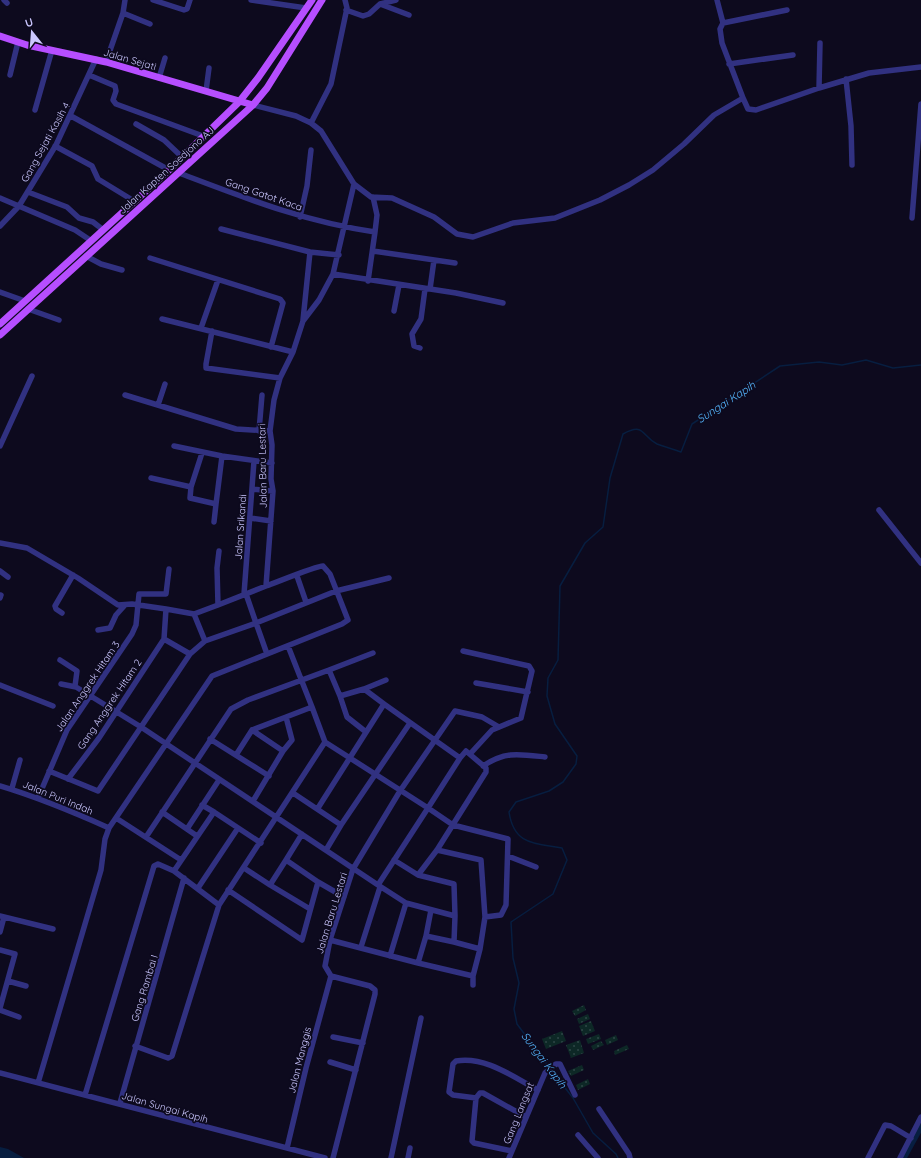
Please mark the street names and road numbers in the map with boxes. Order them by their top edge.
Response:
street label: Jalan Sejati [102,46,158,73]
street label: Gang Sejati Kasih 4 [18,100,73,185]
street label: Jalan Kapten Soedjono AJ [116,124,217,217]
street label: Gang Gatot Kaca [224,175,304,214]
street label: Jalan Baru Lestari [255,424,270,508]
street label: Jalan Srikandi [232,494,249,560]
street label: Jalan Anggrek Hitam 3 [52,638,123,734]
street label: Gang Anggrek Hitam 2 [74,656,145,752]
street label: Jalan Puri Indah [21,777,95,818]
street label: Jalan Baru Lestari [313,871,350,955]
street label: Gang Rambai I [128,953,161,1023]
street label: Jalan Manggis [285,1025,314,1095]
street label: Gang Langsat [500,1080,537,1146]
street label: Jalan Sungai Kapih [120,1089,210,1126]

